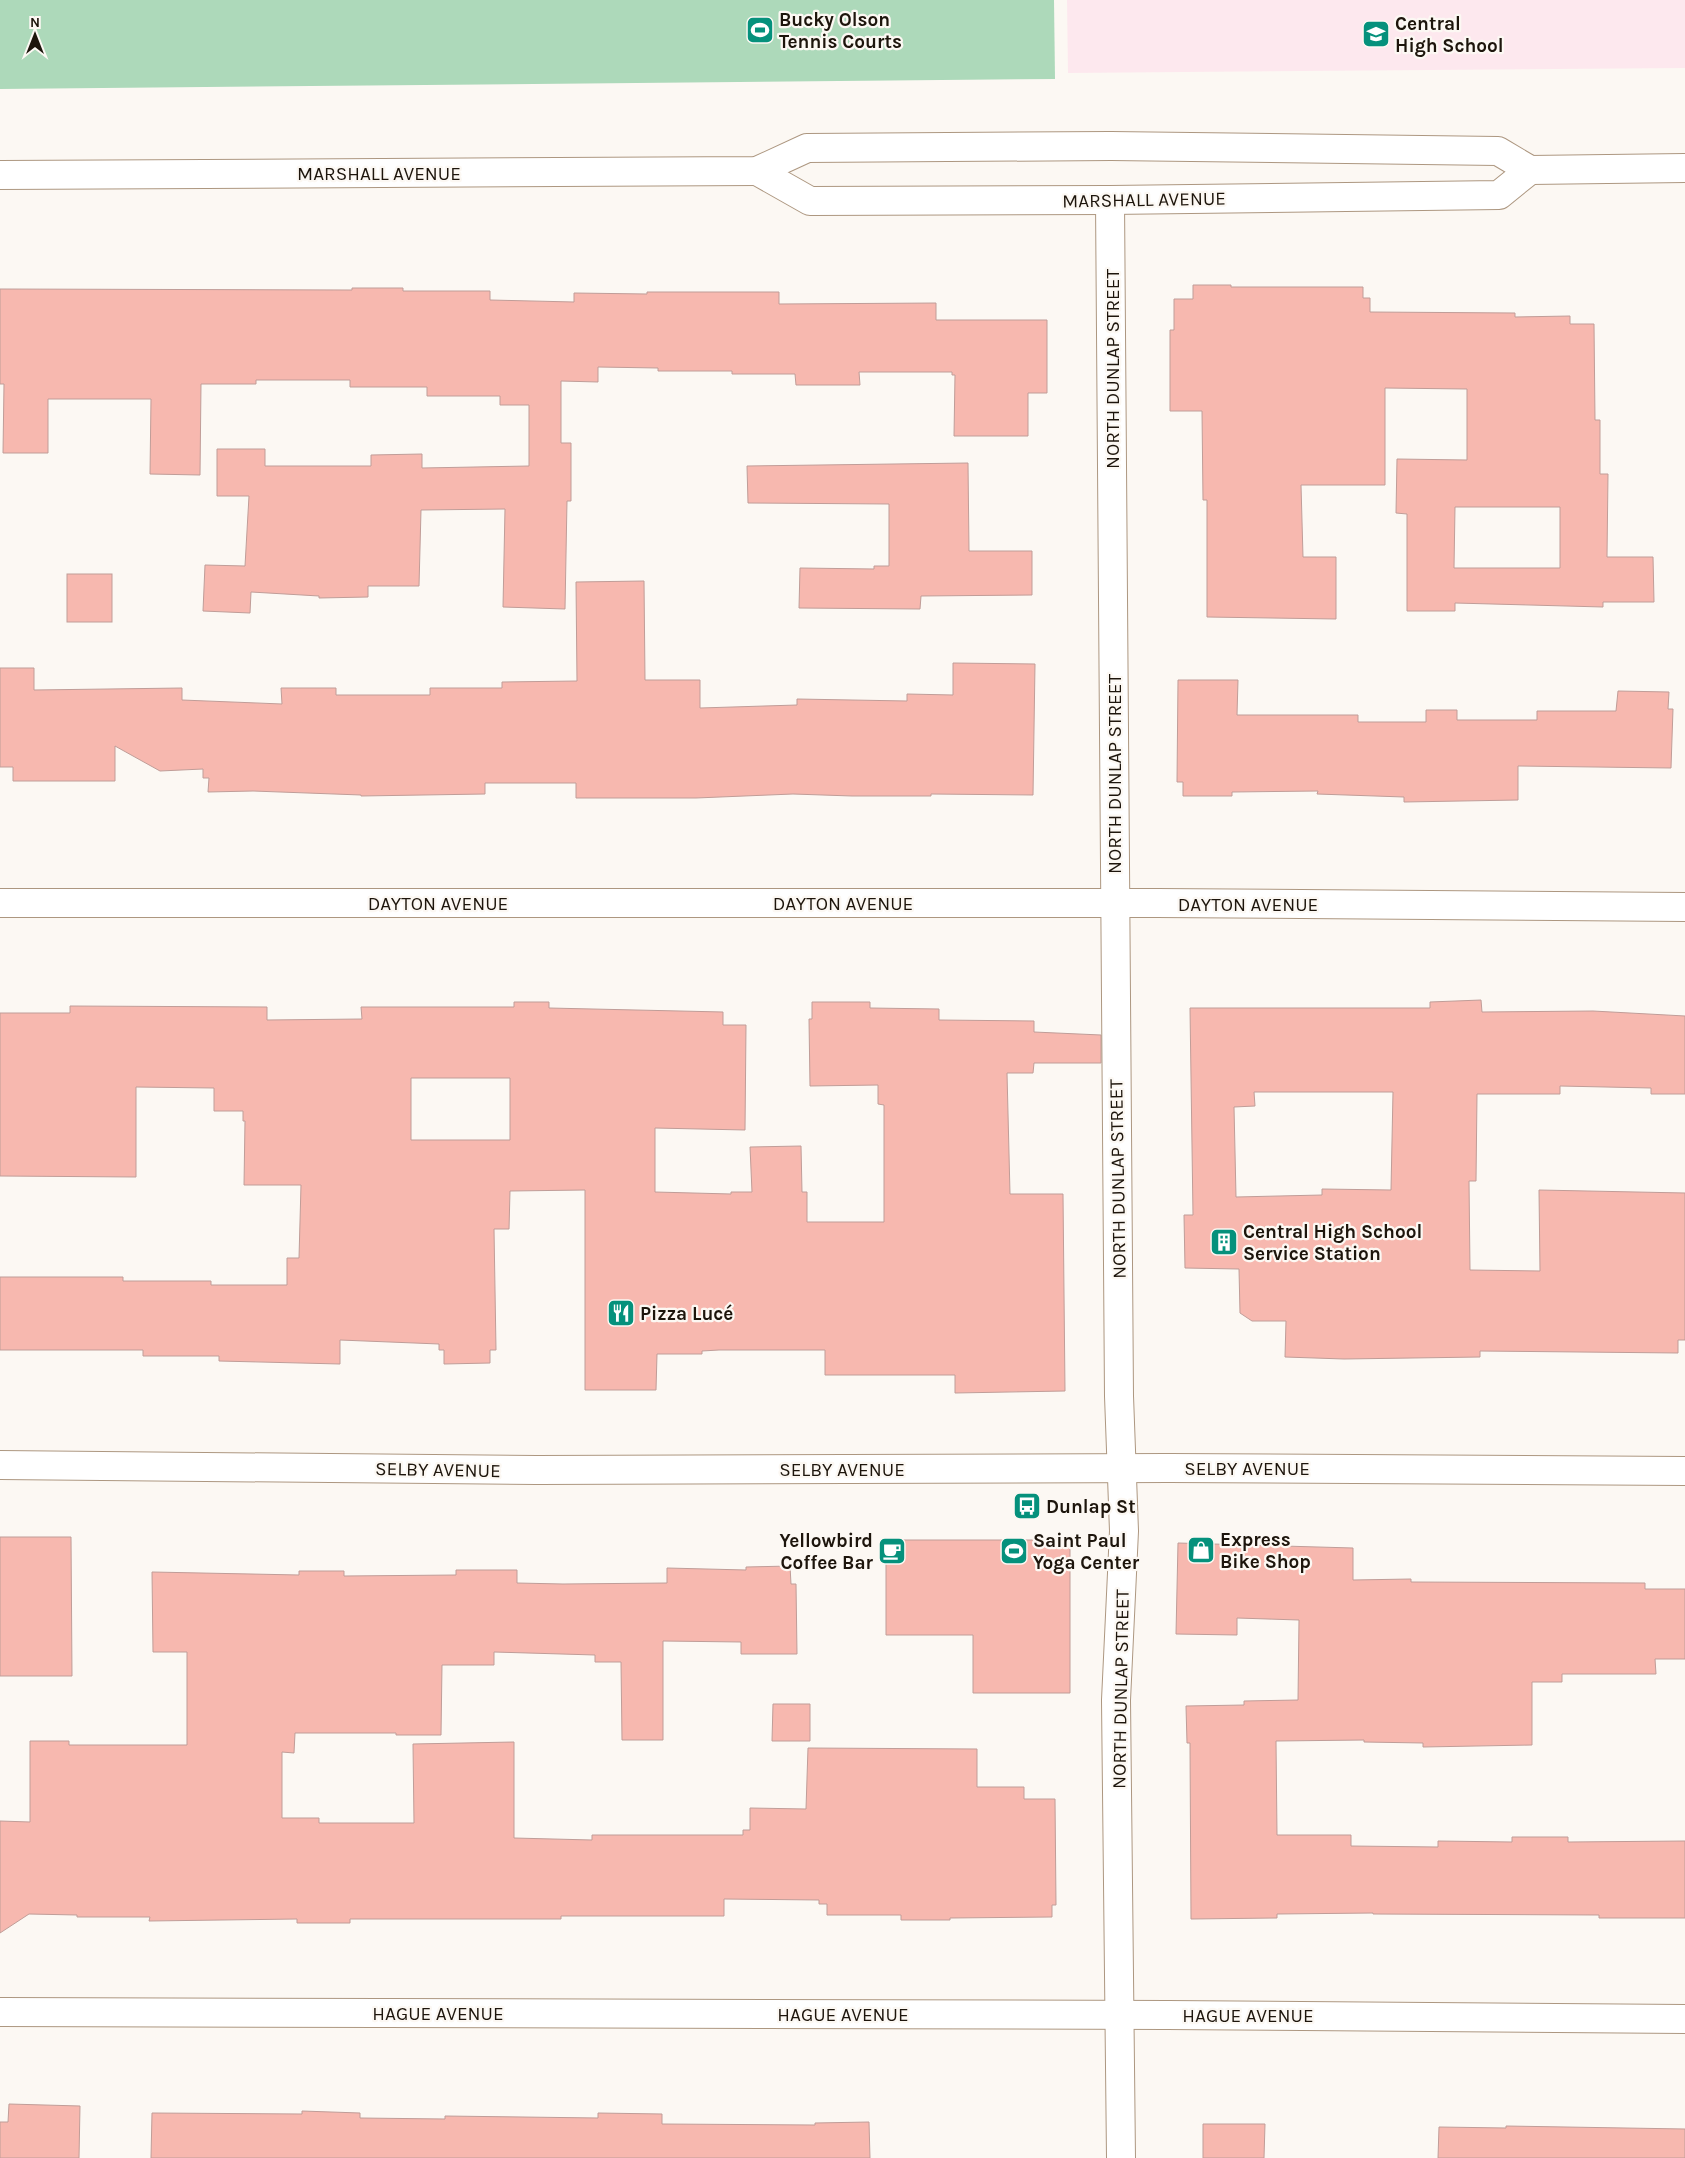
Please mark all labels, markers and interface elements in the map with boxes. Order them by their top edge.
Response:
place label: Bucky Olson Tennis Courts [779,9,902,53]
north arrow [10,10,60,60]
place label: Central High School [1395,13,1504,57]
text: N [30,14,40,31]
sports icon: Bucky Olson Tennis Courts [745,15,775,45]
school or university icon: Central High School [1361,19,1391,49]
street label: MARSHALL AVENUE [297,163,461,185]
street label: MARSHALL AVENUE [1062,188,1226,212]
street label: NORTH DUNLAP STREET [1102,269,1124,469]
street label: NORTH DUNLAP STREET [1104,674,1126,874]
street label: DAYTON AVENUE [368,893,508,915]
street label: DAYTON AVENUE [773,893,913,915]
street label: DAYTON AVENUE [1178,894,1318,916]
street label: NORTH DUNLAP STREET [1105,1078,1131,1279]
place label: Central High School Service Station [1243,1221,1422,1265]
building icon: Central High School Service Station [1209,1227,1239,1257]
restaurant icon: Pizza Lucé [606,1298,636,1328]
place label: Pizza Lucé [640,1303,733,1325]
street label: SELBY AVENUE [375,1458,501,1482]
street label: SELBY AVENUE [1184,1458,1310,1480]
street label: SELBY AVENUE [779,1459,905,1481]
bus stop icon: Dunlap St [1012,1491,1042,1521]
place label: Dunlap St [1046,1496,1136,1518]
place label: Express Bike Shop [1220,1529,1311,1573]
place label: Yellowbird Coffee Bar [780,1530,874,1574]
place label: Saint Paul Yoga Center [1033,1530,1140,1574]
shop icon: Express Bike Shop [1186,1535,1216,1565]
cafe icon: Yellowbird Coffee Bar [877,1536,907,1566]
sports icon: Saint Paul Yoga Center [999,1536,1029,1566]
street label: NORTH DUNLAP STREET [1108,1588,1134,1789]
street label: HAGUE AVENUE [372,2003,504,2025]
street label: HAGUE AVENUE [777,2004,909,2026]
street label: HAGUE AVENUE [1182,2005,1314,2027]

